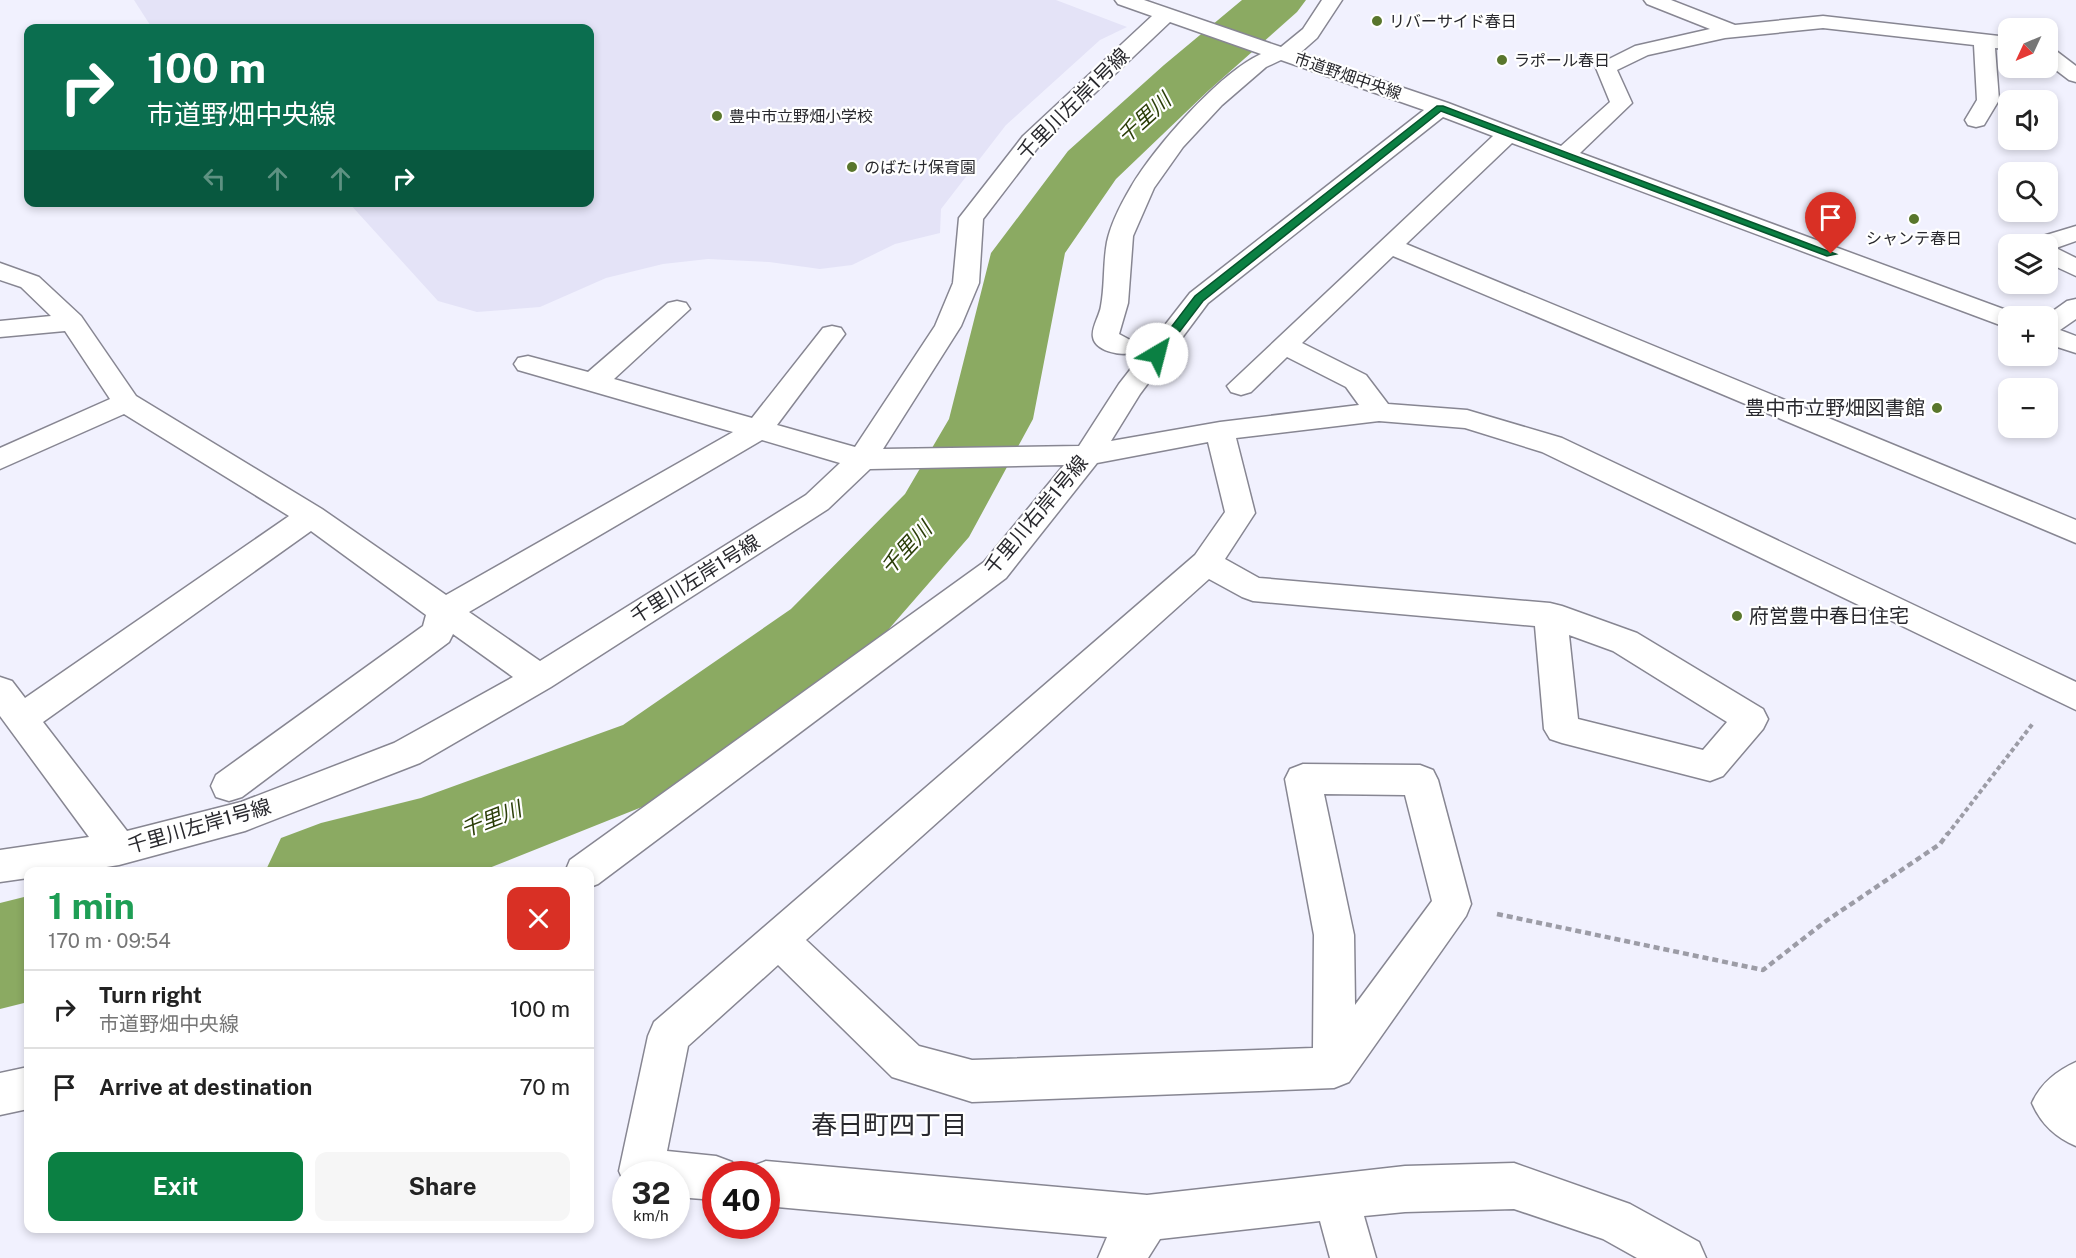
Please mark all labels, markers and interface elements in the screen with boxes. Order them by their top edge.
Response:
place label: リバーサイド春日 [1389,12,1517,31]
marker: リバーサイド春日 [1370,14,1384,28]
north arrow [1998,18,2058,78]
map controls [1998,18,2058,438]
text: 100 m [147,43,266,92]
street label: 千里川左岸1号線 [1012,43,1134,165]
icon: right [48,48,126,126]
street label: 市道野畑中央線 [1292,49,1404,103]
place label: ラポール春日 [1514,51,1610,70]
marker: ラポール春日 [1495,53,1509,67]
water label: 千里川 [1112,86,1177,148]
button: sound [1998,90,2058,150]
text: 市道野畑中央線 [147,98,336,130]
place label: 豊中市立野畑小学校 [729,107,873,126]
marker: 豊中市立野畑小学校 [710,109,724,123]
place label: のばたけ保育園 [864,158,976,177]
marker: のばたけ保育園 [845,160,859,174]
icon: left [198,162,231,195]
icon: ahead [261,162,294,195]
icon: ahead [324,162,357,195]
icon: right [387,162,420,195]
button: search [1998,162,2058,222]
pin [1805,192,1856,254]
icon: arrive [1814,201,1847,234]
marker: シャンテ春日 [1907,212,1921,226]
place label: シャンテ春日 [1866,229,1962,248]
button: layers [1998,234,2058,294]
button: + [1998,306,2058,366]
position arrow [1125,322,1189,386]
button: − [1998,378,2058,438]
place label: 豊中市立野畑図書館 [1745,396,1925,420]
marker: 豊中市立野畑図書館 [1930,401,1944,415]
street label: 千里川右岸1号線 [979,451,1093,579]
water label: 千里川 [875,515,938,580]
street label: 千里川左岸1号線 [626,530,764,628]
place label: 府営豊中春日住宅 [1749,604,1909,628]
marker: 府営豊中春日住宅 [1730,609,1744,623]
street label: 千里川左岸1号線 [124,794,274,858]
water label: 千里川 [457,795,527,842]
text: 1 min [48,885,135,927]
button: close [507,887,570,950]
text: 170 m · 09:54 [48,929,171,953]
text: Turn right [99,982,202,1008]
icon: right [48,993,81,1026]
text: 100 m [510,996,570,1022]
text: 市道野畑中央線 [99,1012,239,1036]
icon: arrive [48,1071,81,1104]
text: Arrive at destination [99,1074,312,1100]
text: 70 m [519,1074,570,1100]
district label: 春日町四丁目 [811,1109,967,1140]
button: Exit [48,1152,303,1221]
button: Share [315,1152,570,1221]
speed limit sign: 40 [702,1161,780,1239]
text: 32 [631,1175,671,1211]
text: km/h [633,1207,669,1224]

